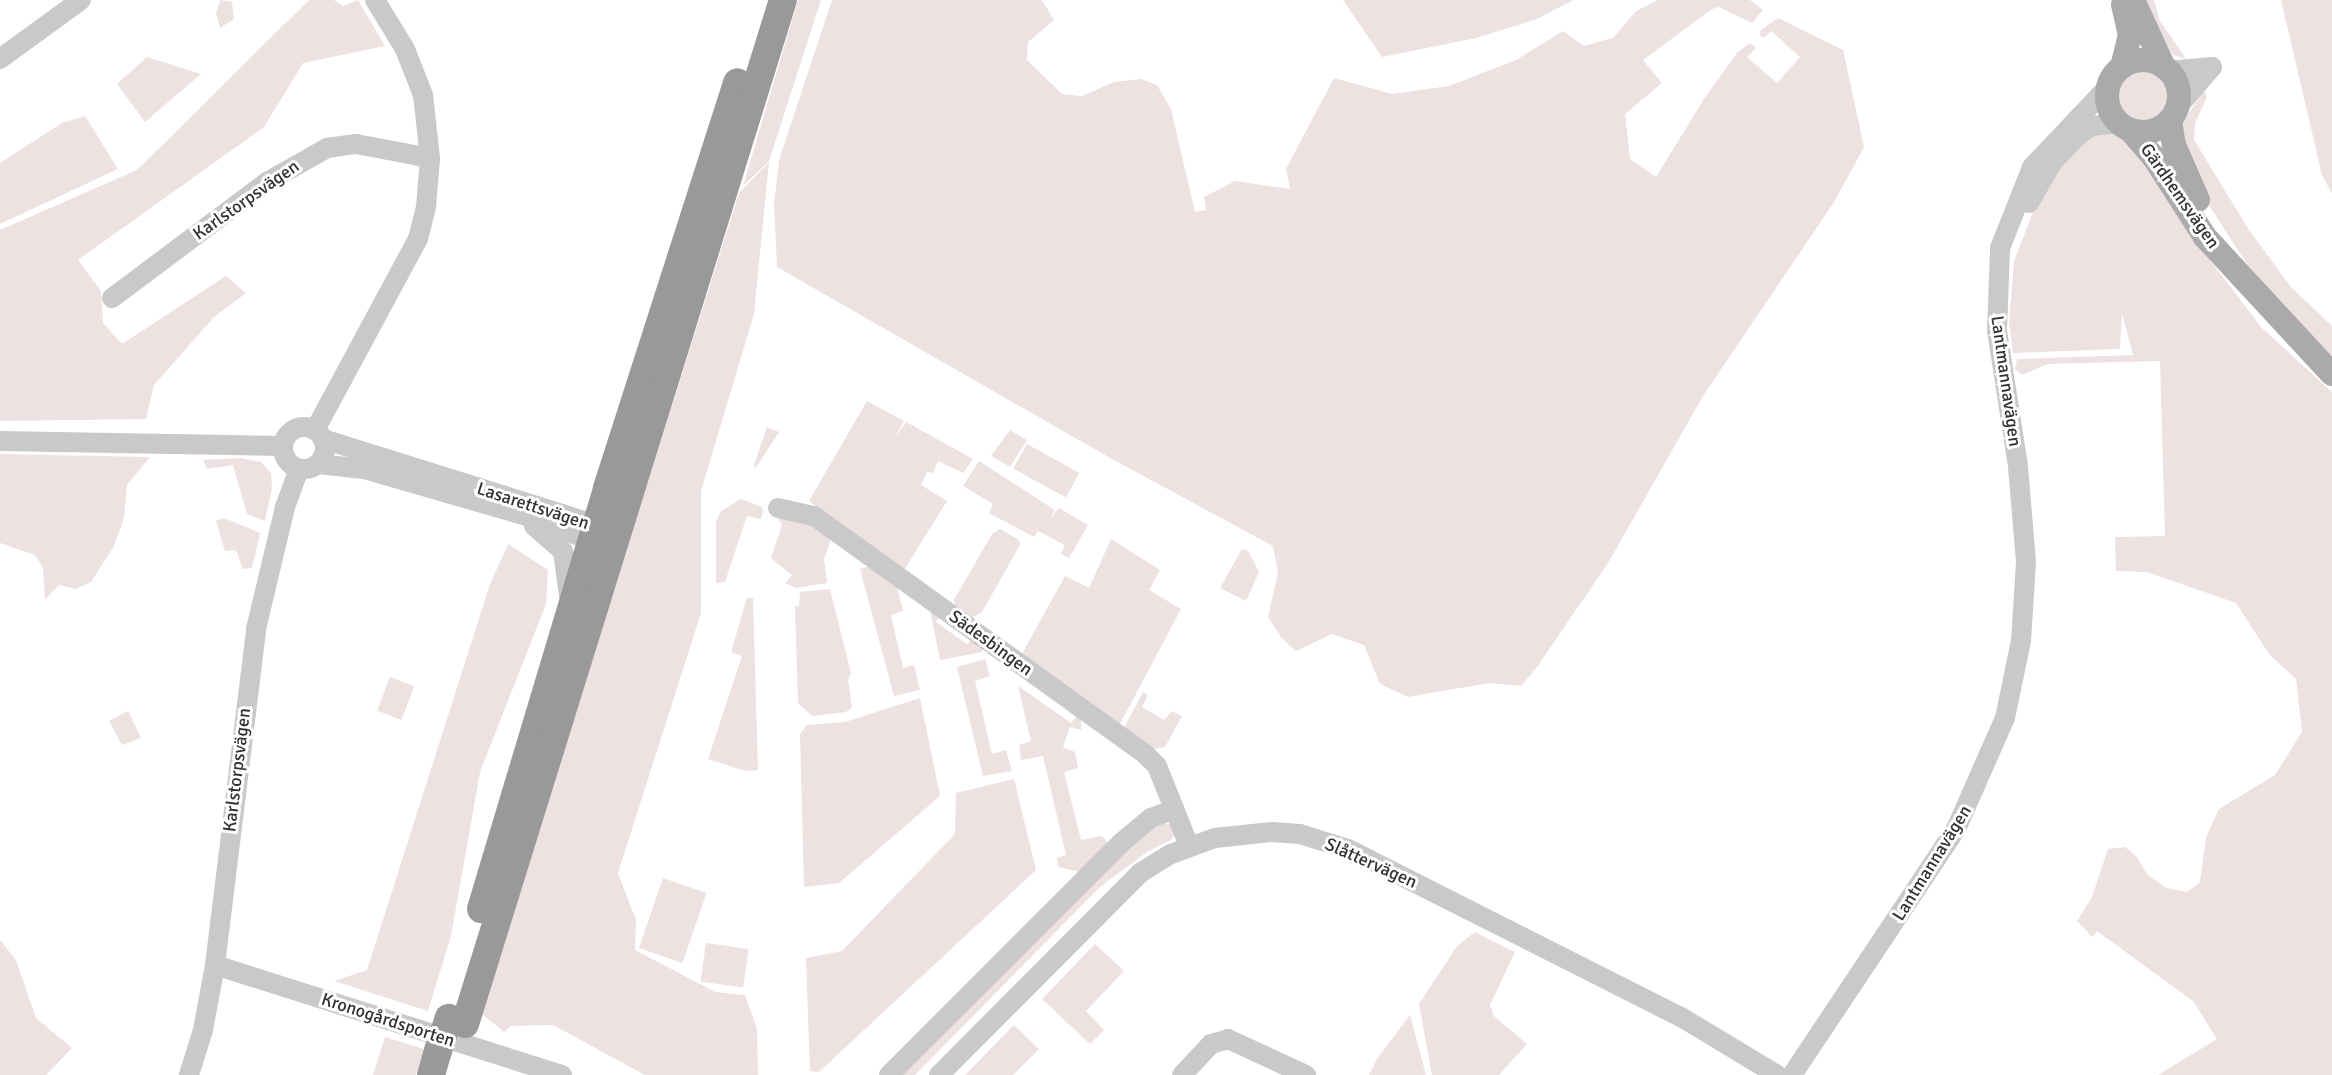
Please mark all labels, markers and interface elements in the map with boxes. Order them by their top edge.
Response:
street label: Gärdhemsvägen [2136,139,2224,253]
street label: Karlstorpsvägen [189,155,303,245]
street label: Lantmannavägen [1986,314,2026,448]
street label: Lasarettsvägen [474,478,592,534]
street label: Sädesbingen [945,605,1037,681]
street label: Karlstorpsvägen [219,707,255,833]
street label: Lantmannavägen [1888,801,1976,925]
street label: Slåttervägen [1322,833,1420,893]
street label: Kronogårdsporten [319,988,457,1052]

